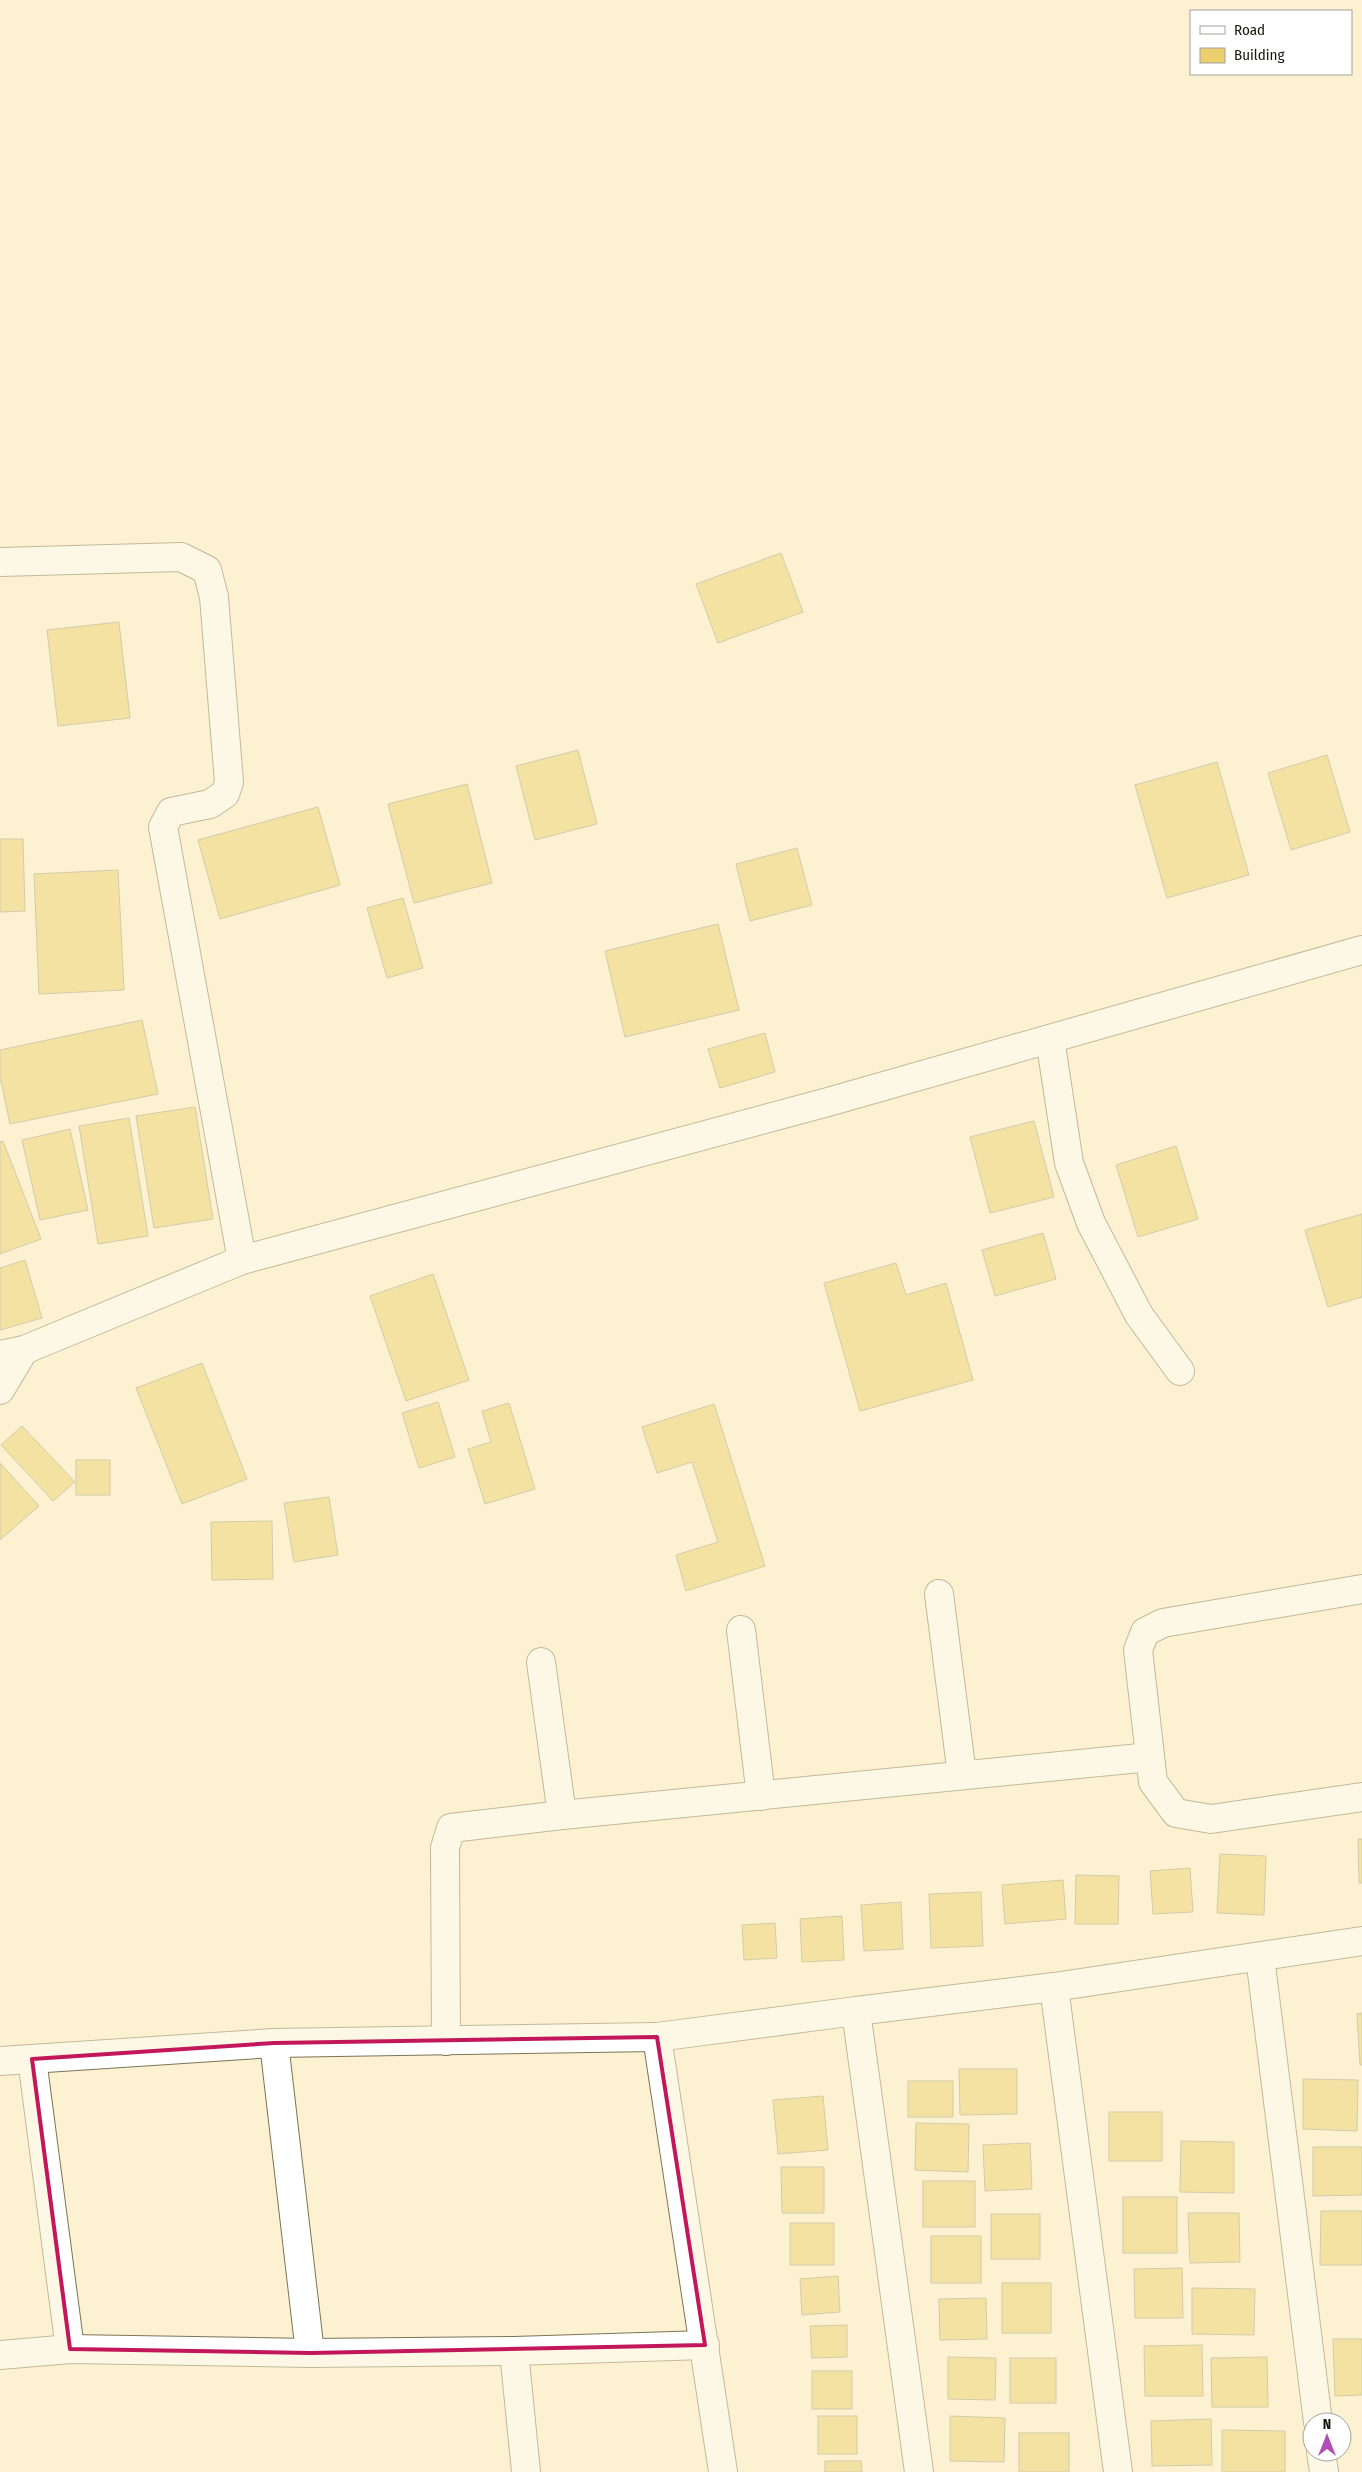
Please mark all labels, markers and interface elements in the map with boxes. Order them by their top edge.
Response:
legend [1190,10,1352,75]
text: Road [1234,21,1265,39]
text: Building [1234,46,1285,64]
north arrow [1302,2412,1352,2462]
text: N [1323,2416,1331,2433]

